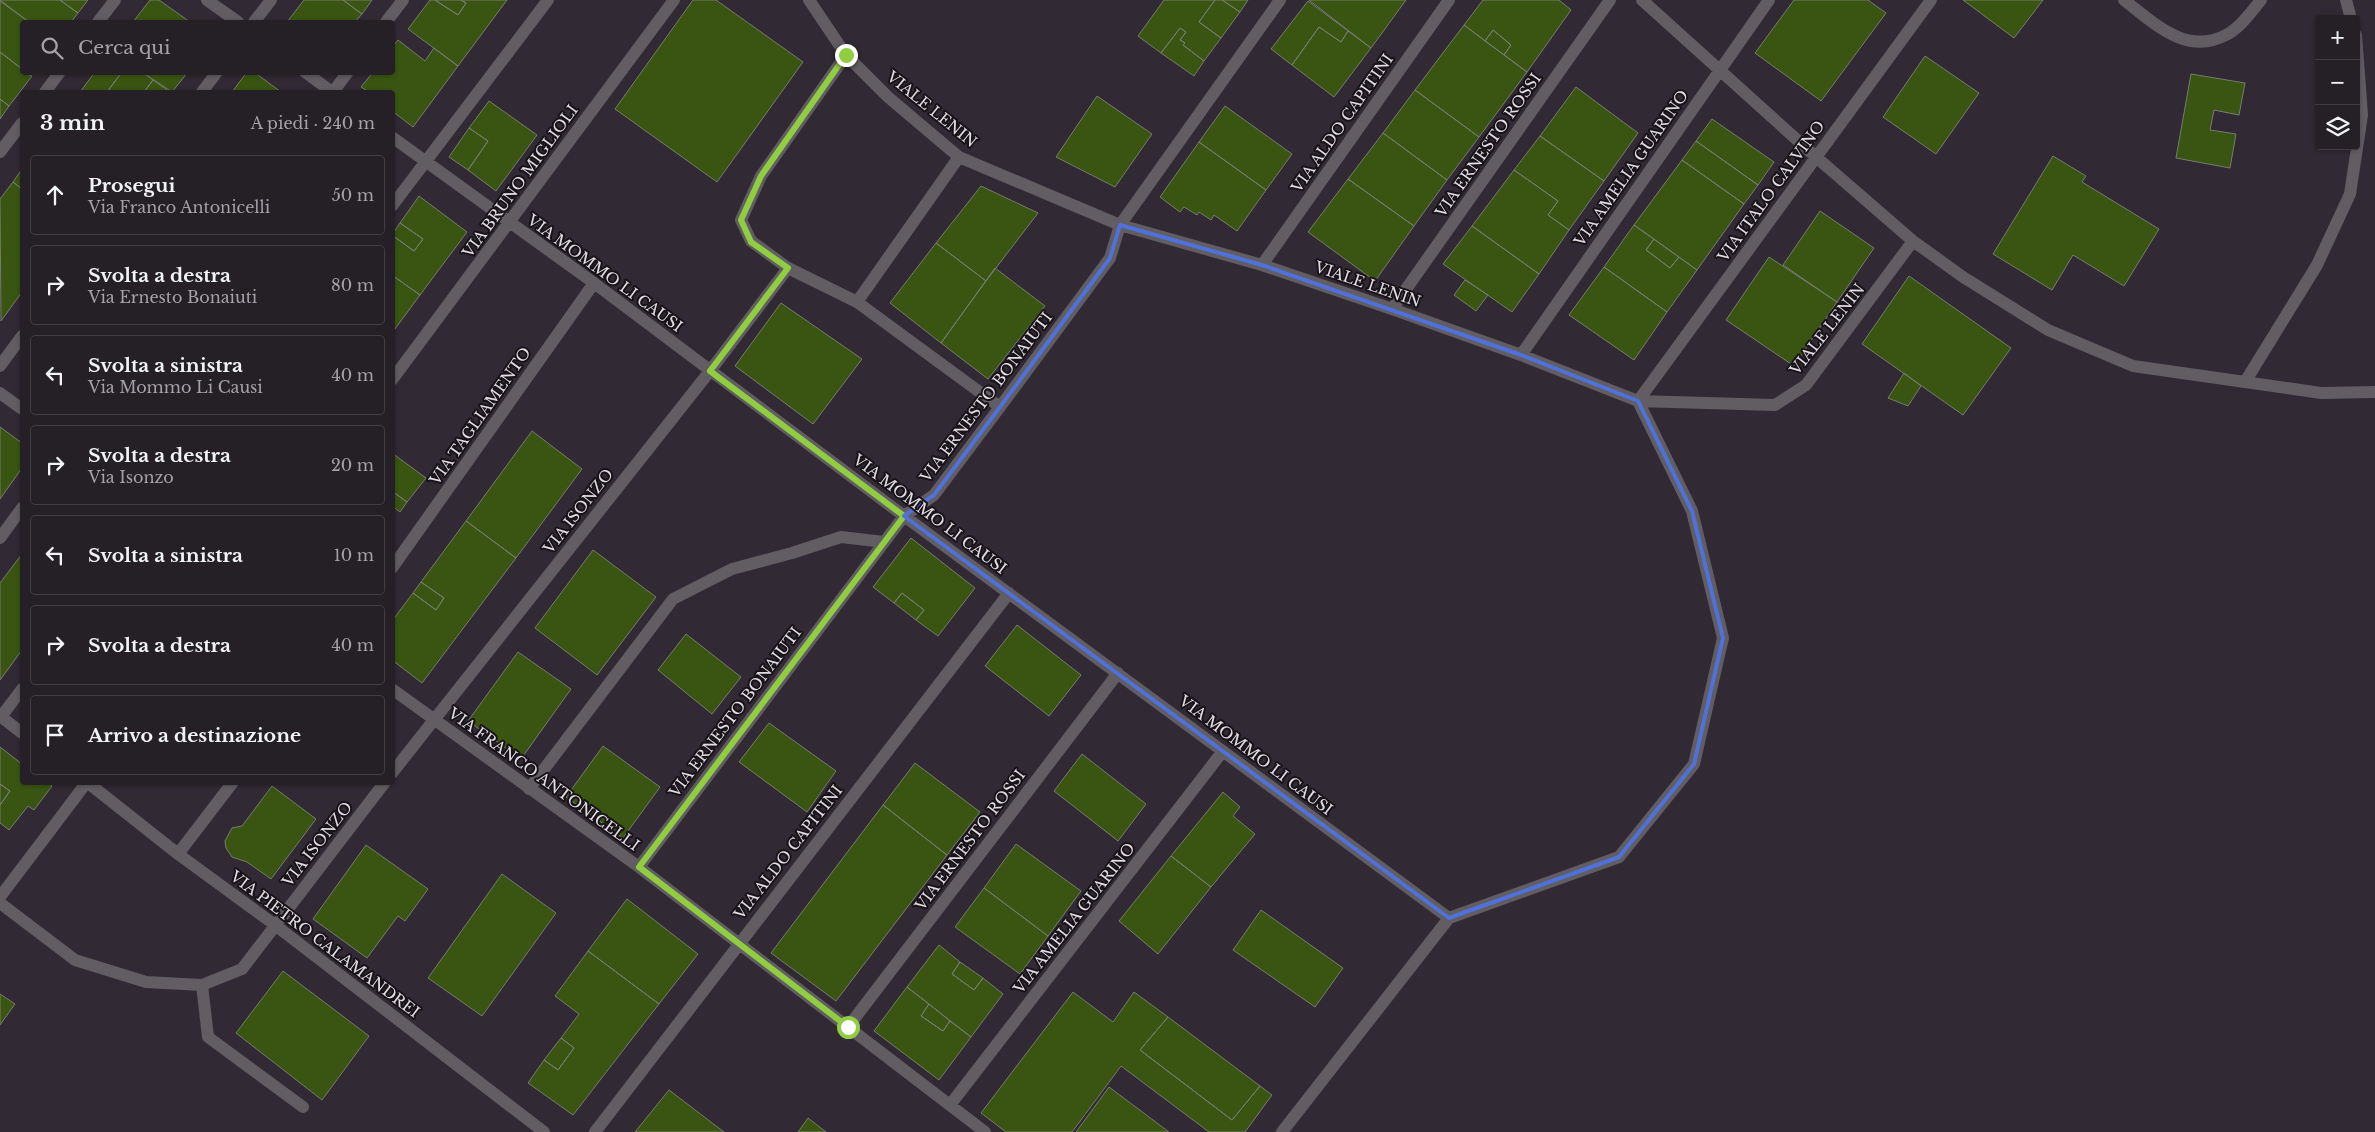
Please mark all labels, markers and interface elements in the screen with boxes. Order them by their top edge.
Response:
map controls [2315,15,2360,150]
button: + [2315,15,2360,60]
search box [20,20,395,75]
icon: search [38,34,66,62]
text: Cerca qui [78,36,171,59]
route end [835,44,858,67]
street label: VIA ALDO CAPITINI [1286,50,1397,197]
button: − [2315,60,2360,105]
street label: VIALE LENIN [882,66,981,151]
street label: VIA ERNESTO ROSSI [1430,69,1545,222]
street label: VIA AMELIA GUARINO [1569,86,1692,251]
street label: VIA BRUNO MIGLIOLI [458,101,582,262]
button: layers [2315,105,2360,150]
text: 3 min [40,110,105,136]
text: A piedi · 240 m [251,113,375,133]
street label: VIA ITALO CALVINO [1713,117,1829,266]
text: Prosegui [88,174,175,197]
icon: ahead [41,181,69,209]
text: 50 m [332,185,374,205]
text: Via Franco Antonicelli [88,197,270,217]
street label: VIA MOMMO LI CAUSI [523,210,686,336]
street label: VIALE LENIN [1312,257,1423,311]
text: Svolta a destra [88,264,231,287]
icon: right [41,271,69,299]
text: 80 m [331,275,374,295]
street label: VIALE LENIN [1785,280,1869,379]
text: Via Ernesto Bonaiuti [88,287,257,307]
street label: VIA ERNESTO BONAIUTI [915,308,1056,487]
street label: VIA TAGLIAMENTO [425,344,535,489]
text: Svolta a sinistra [88,354,243,377]
icon: left [41,361,69,389]
text: 40 m [331,365,374,385]
text: Via Mommo Li Causi [88,377,263,397]
text: Svolta a destra [88,444,231,467]
street label: VIA MOMMO LI CAUSI [849,449,1011,578]
icon: right [41,451,69,479]
text: 20 m [331,455,374,475]
street label: VIA ISONZO [538,465,617,558]
text: Via Isonzo [88,467,174,487]
icon: left [41,541,69,569]
text: Svolta a sinistra [88,544,243,567]
text: 10 m [334,545,374,565]
street label: VIA ERNESTO BONAIUTI [664,623,805,802]
icon: right [41,631,69,659]
text: Svolta a destra [88,634,231,657]
text: 40 m [331,635,374,655]
street label: VIA MOMMO LI CAUSI [1175,690,1337,819]
street label: VIA FRANCO ANTONICELLI [444,703,643,855]
icon: arrive [41,721,69,749]
text: Arrivo a destinazione [88,724,301,747]
street label: VIA ERNESTO ROSSI [910,766,1029,915]
street label: VIA ALDO CAPITINI [729,781,846,924]
street label: VIA ISONZO [277,798,356,891]
street label: VIA AMELIA GUARINO [1009,839,1139,998]
street label: VIA PIETRO CALAMANDREI [226,866,423,1021]
route start [837,1016,860,1039]

